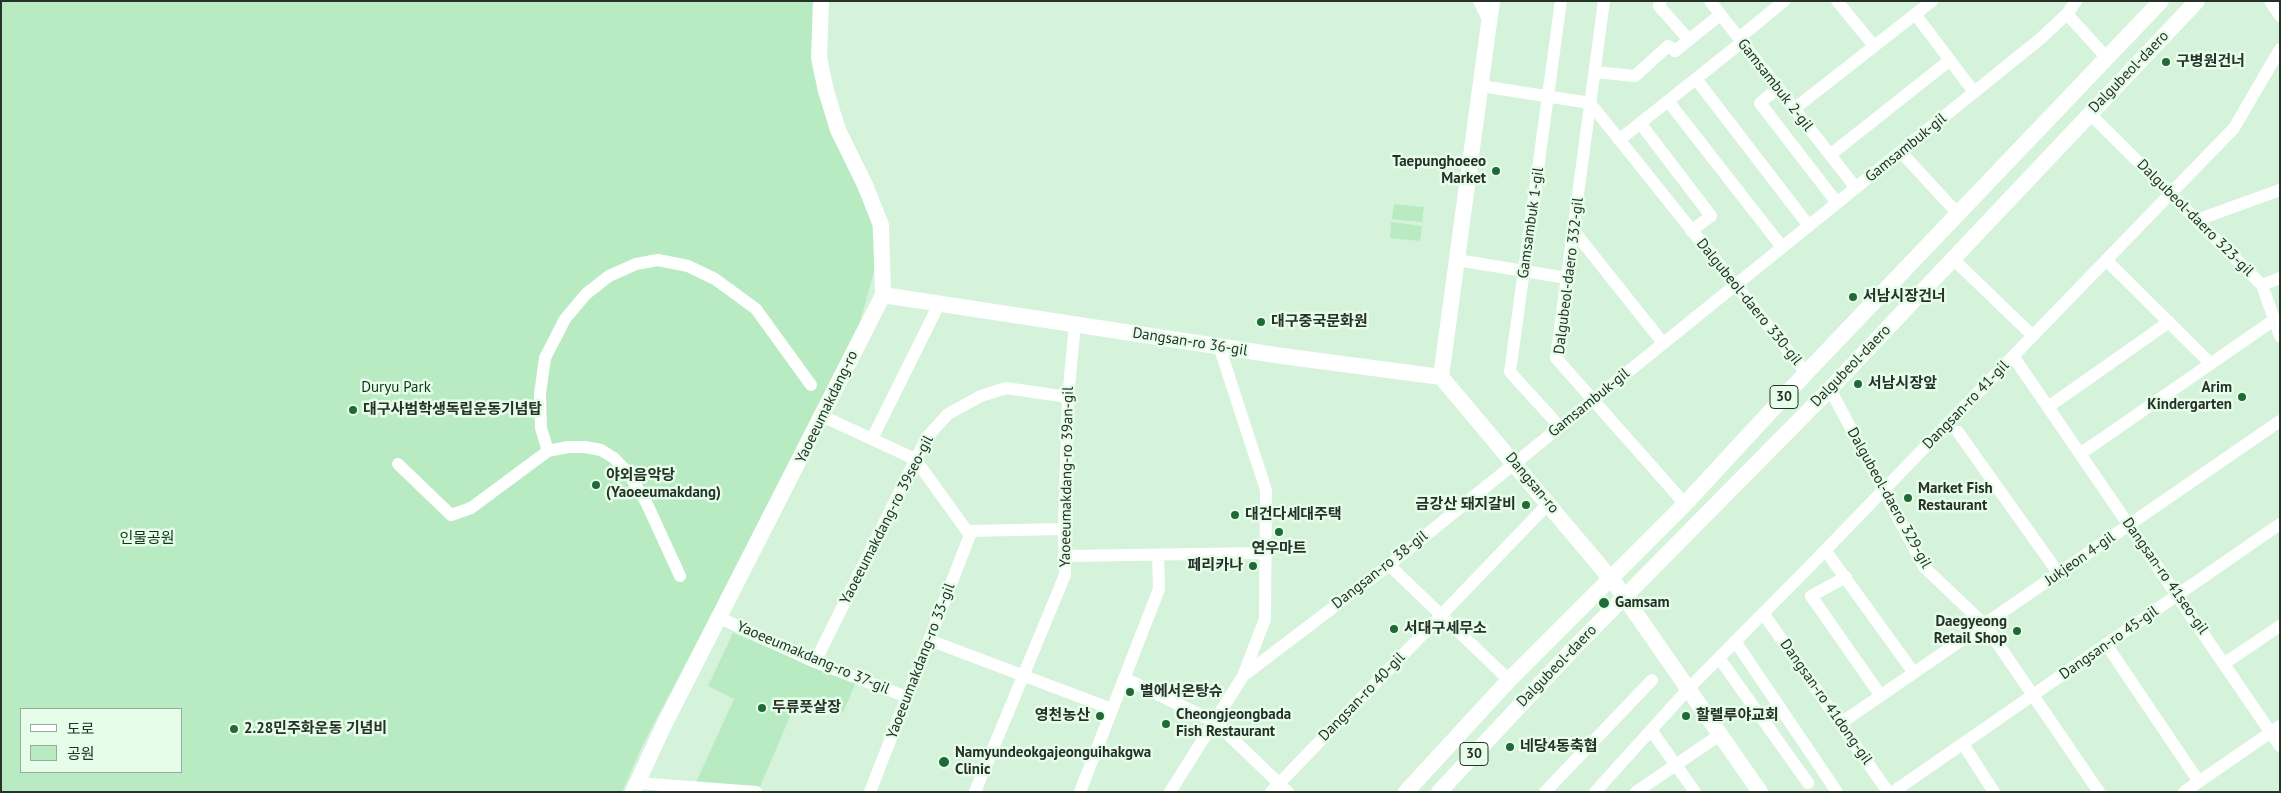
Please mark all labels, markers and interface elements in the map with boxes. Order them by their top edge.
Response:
street label: Dalgubeol-daero [2085,27,2173,117]
street label: Gamsambuk 2-gil [1733,35,1817,135]
place label: 구병원건너 [2176,53,2245,71]
marker: 구병원건너 [2160,56,2172,68]
street label: Gamsambuk-gil [1862,110,1950,186]
place label: Taepunghoeeo Market [1392,153,1486,188]
street label: Dalgubeol-daero 323-gil [2133,156,2257,280]
marker: Taepunghoeeo Market [1490,165,1502,177]
street label: Gamsambuk 1-gil [1514,166,1548,280]
street label: Dalgubeol-daero 332-gil [1550,197,1588,355]
street label: Dalgubeol-daero 330-gil [1692,235,1806,369]
place label: 서남시장건너 [1863,288,1946,306]
marker: 서남시장건너 [1847,291,1859,303]
place label: 대구중국문화원 [1271,313,1368,331]
marker: 대구중국문화원 [1255,316,1267,328]
street label: Dalgubeol-daero [1807,321,1895,411]
street label: Dangsan-ro 36-gil [1131,324,1249,360]
street label: Yaoeeumakdang-ro [792,348,862,466]
street label: Dangsan-ro 41-gil [1919,357,2013,453]
street label: Gamsambuk-gil [1545,365,1633,441]
place label: 서남시장앞 [1868,375,1937,393]
marker: 서남시장앞 [1852,378,1864,390]
park label: Duryu Park [361,379,431,397]
place label: Arim Kindergarten [2147,379,2232,414]
street label: Yaoeeumakdang-ro 39an-gil [1056,386,1078,568]
road number: 30 [1770,386,1798,408]
marker: Arim Kindergarten [2236,391,2248,403]
place label: 대구사범학생독립운동기념탑 [363,401,542,419]
marker: 대구사범학생독립운동기념탑 [347,404,359,416]
street label: Dalgubeol-daero 329-gil [1843,425,1935,571]
street label: Yaoeeumakdang-ro 39seo-gil [837,433,937,607]
street label: Dangsan-ro [1501,449,1563,517]
place label: 야외음악당 (Yaoeeumakdang) [606,467,721,502]
marker: 야외음악당 (Yaoeeumakdang) [590,479,602,491]
place label: Market Fish Restaurant [1918,480,1993,515]
marker: Market Fish Restaurant [1902,492,1914,504]
place label: 금강산 돼지갈비 [1416,496,1516,514]
marker: 금강산 돼지갈비 [1520,499,1532,511]
place label: 대건다세대주택 [1245,506,1342,524]
marker: 대건다세대주택 [1229,509,1241,521]
street label: Dangsan-ro 41seo-gil [2118,514,2212,638]
marker: 연우마트 [1273,526,1285,538]
street label: Dangsan-ro 38-gil [1329,527,1431,613]
street label: Jukjeon 4-gil [2042,528,2118,590]
park label: 인물공원 [119,530,175,548]
place label: 연우마트 [1251,540,1307,558]
place label: 페리카나 [1188,557,1243,575]
marker: 페리카나 [1247,560,1259,572]
street label: Yaoeeumakdang-ro 33-gil [883,581,959,741]
place label: Gamsam [1615,594,1669,612]
marker: Gamsam [1597,596,1611,610]
street label: Dangsan-ro 45-gil [2056,602,2162,684]
place label: Daegyeong Retail Shop [1934,613,2007,648]
street label: Yaoeeumakdang-ro 37-gil [734,618,892,698]
place label: 서대구세무소 [1404,620,1487,638]
street label: Dalgubeol-daero [1513,621,1601,711]
marker: 서대구세무소 [1388,623,1400,635]
marker: Daegyeong Retail Shop [2011,625,2023,637]
street label: Dangsan-ro 41dong-gil [1776,636,1876,768]
street label: Dangsan-ro 40-gil [1315,649,1409,745]
place label: 별에서온탕슈 [1140,683,1223,701]
marker: 별에서온탕슈 [1124,686,1136,698]
place label: 두류풋살장 [772,699,841,717]
marker: 두류풋살장 [756,702,768,714]
place label: Cheongjeongbada Fish Restaurant [1176,706,1291,741]
place label: 영천농산 [1035,707,1090,725]
place label: 할렐루야교회 [1696,707,1779,725]
legend [20,708,182,773]
marker: 영천농산 [1094,710,1106,722]
marker: 할렐루야교회 [1680,710,1692,722]
marker: Cheongjeongbada Fish Restaurant [1160,718,1172,730]
text: 도로 [67,719,95,738]
place label: 2.28민주화운동 기념비 [244,720,387,738]
marker: 2.28민주화운동 기념비 [228,723,240,735]
place label: 네당4동축협 [1520,738,1598,756]
marker: 네당4동축협 [1504,741,1516,753]
road number: 30 [1460,742,1488,766]
text: 공원 [67,744,95,763]
place label: Namyundeokgajeonguihakgwa Clinic [955,744,1151,779]
marker: Namyundeokgajeonguihakgwa Clinic [937,755,951,769]

